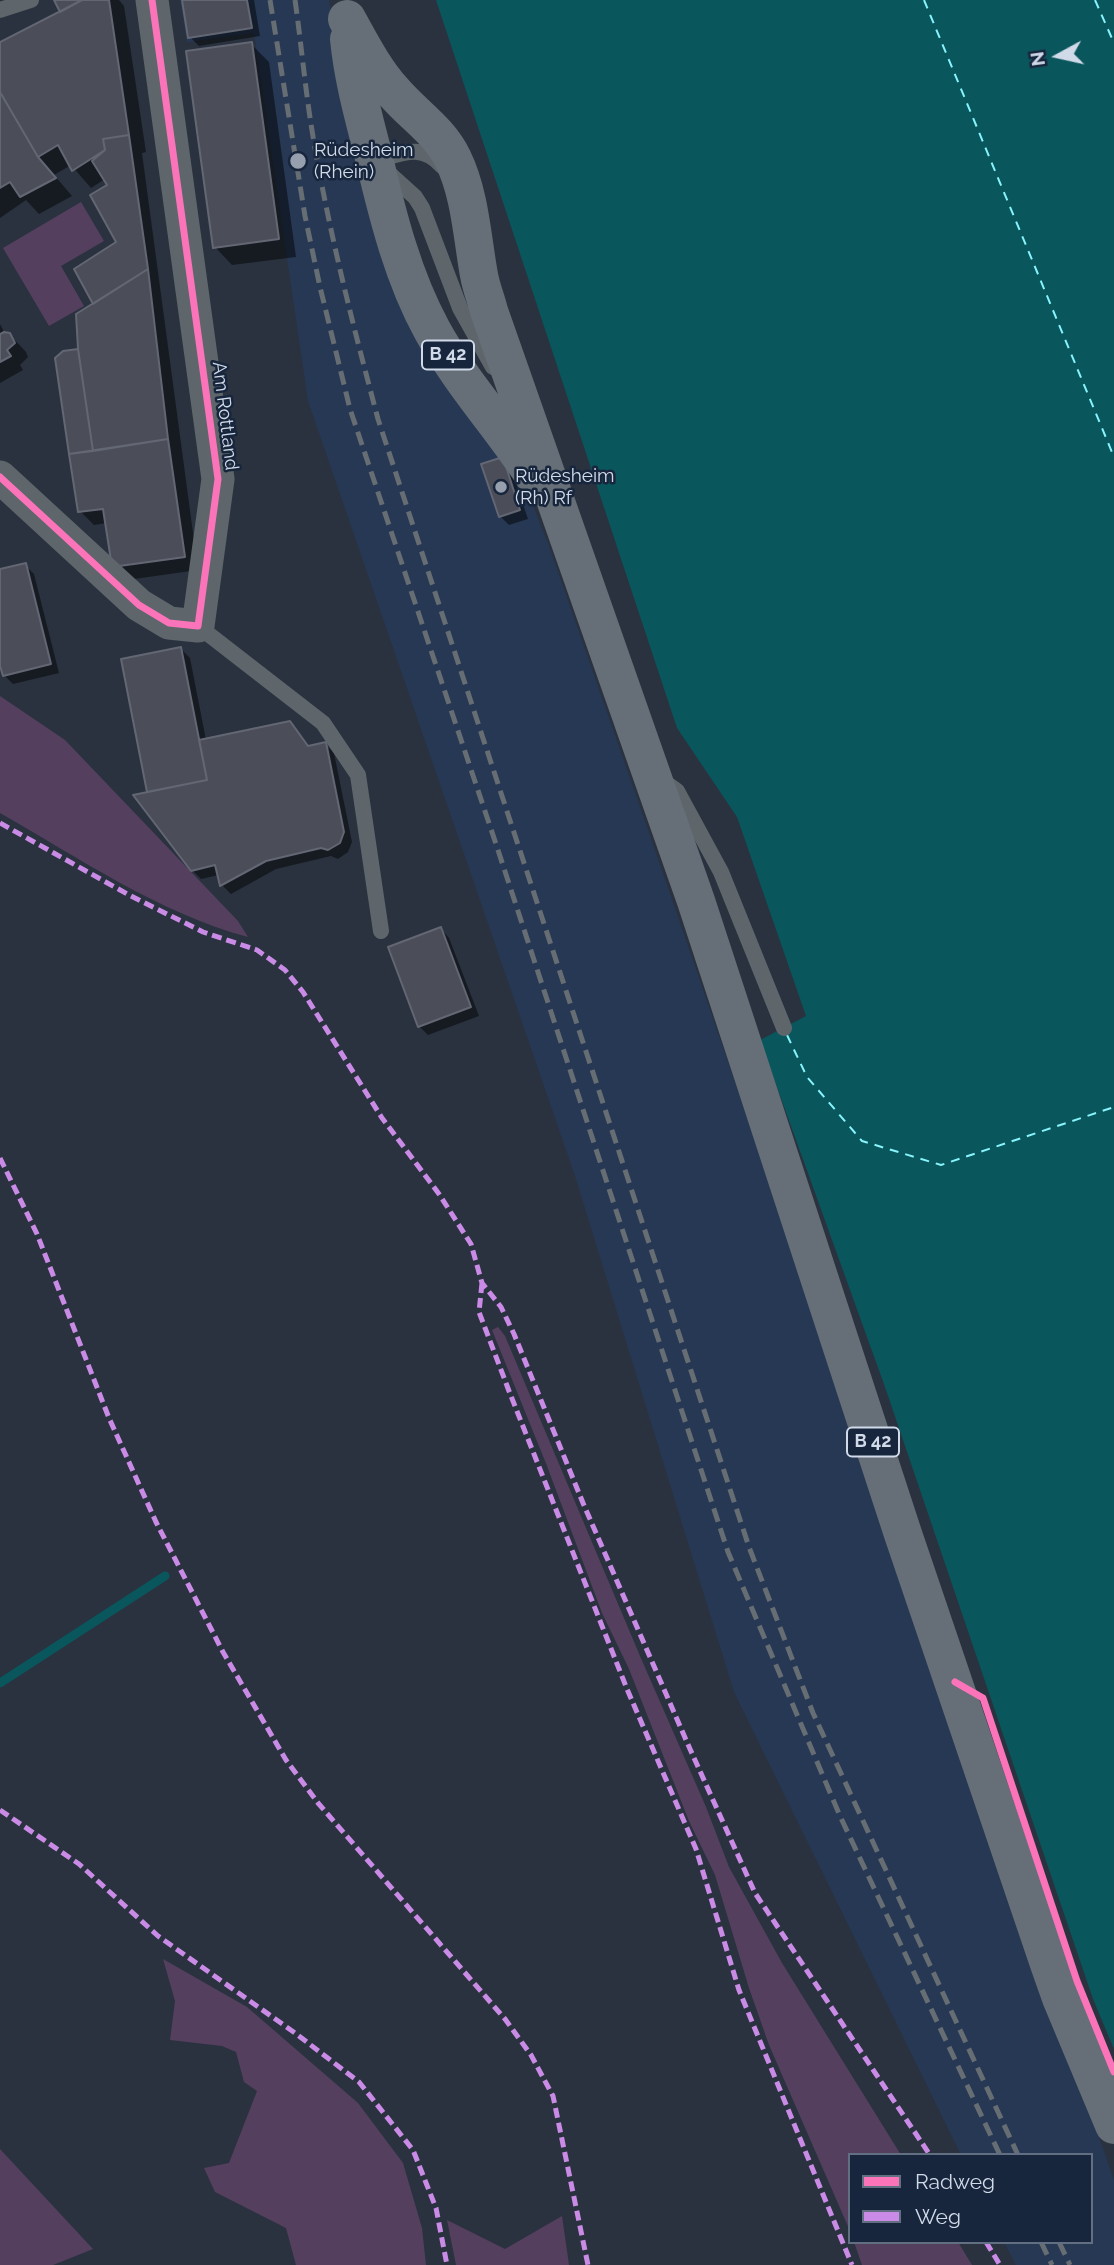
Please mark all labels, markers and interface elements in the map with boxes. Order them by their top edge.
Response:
north arrow [1023,21,1093,91]
text: N [1025,50,1049,68]
place label: Rüdesheim (Rhein) [314,139,414,183]
marker: Rüdesheim (Rhein) [288,151,308,171]
road number: B 42 [422,340,474,370]
street label: Am Rottland [207,360,243,472]
place label: Rüdesheim (Rh) Rf [515,465,615,509]
marker: Rüdesheim (Rh) Rf [493,479,509,495]
road number: B 42 [847,1428,899,1456]
legend [848,2153,1093,2244]
text: Radweg [915,2169,995,2194]
text: Weg [915,2204,961,2229]

